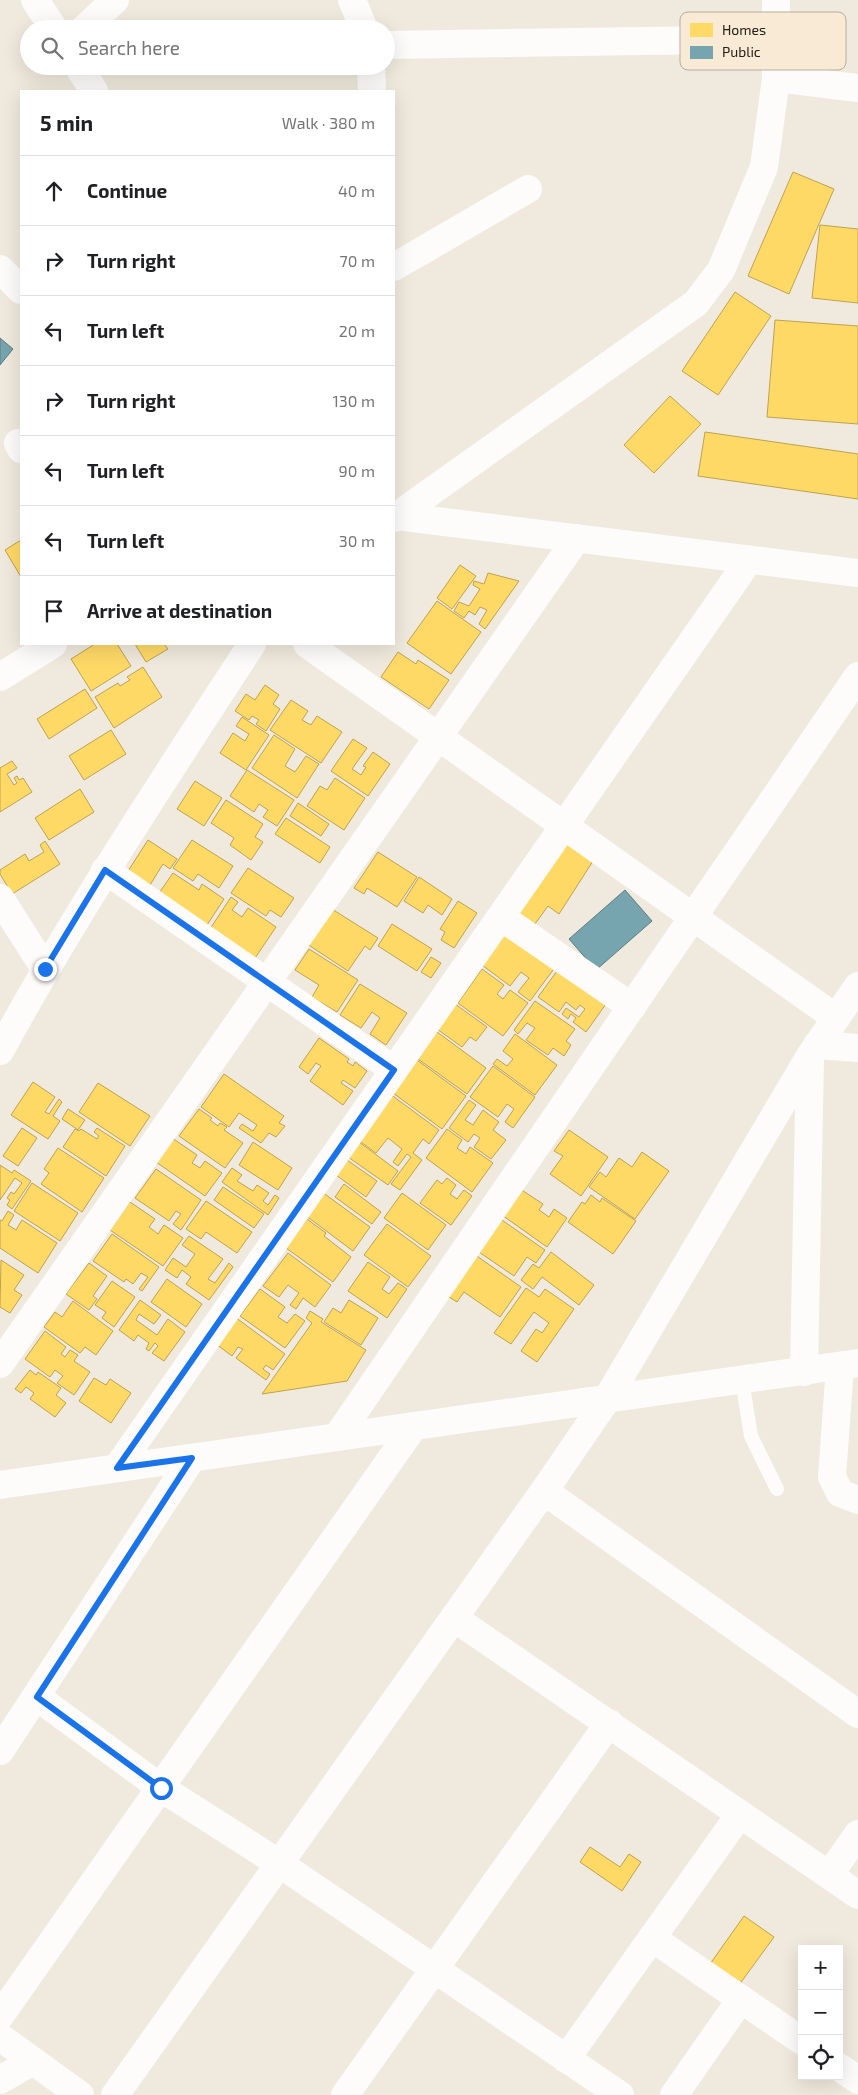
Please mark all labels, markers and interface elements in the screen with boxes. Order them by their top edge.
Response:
legend [680,12,846,70]
search box [20,20,395,75]
text: Homes [722,21,766,38]
icon: search [38,34,66,62]
text: Search here [78,36,180,59]
text: Public [722,43,761,60]
text: 5 min [40,110,93,135]
text: Walk · 380 m [282,113,375,132]
icon: ahead [40,177,68,205]
text: Continue [87,179,167,202]
text: 40 m [338,181,375,200]
icon: right [40,247,68,275]
text: Turn right [87,249,175,272]
text: 70 m [340,251,375,270]
icon: left [40,317,68,345]
text: Turn left [87,319,164,342]
text: 20 m [339,321,375,340]
icon: right [40,387,68,415]
text: Turn right [87,389,175,412]
text: 130 m [333,391,375,410]
icon: left [40,457,68,485]
text: Turn left [87,459,164,482]
text: 90 m [339,461,375,480]
icon: left [40,527,68,555]
text: Turn left [87,529,164,552]
text: 30 m [339,531,375,550]
icon: arrive [40,597,68,625]
text: Arrive at destination [87,599,272,622]
route end [34,958,57,981]
route start [150,1777,173,1800]
map controls [798,1945,843,2080]
button: + [798,1945,843,1990]
button: − [798,1990,843,2035]
button: locate [798,2035,843,2080]

